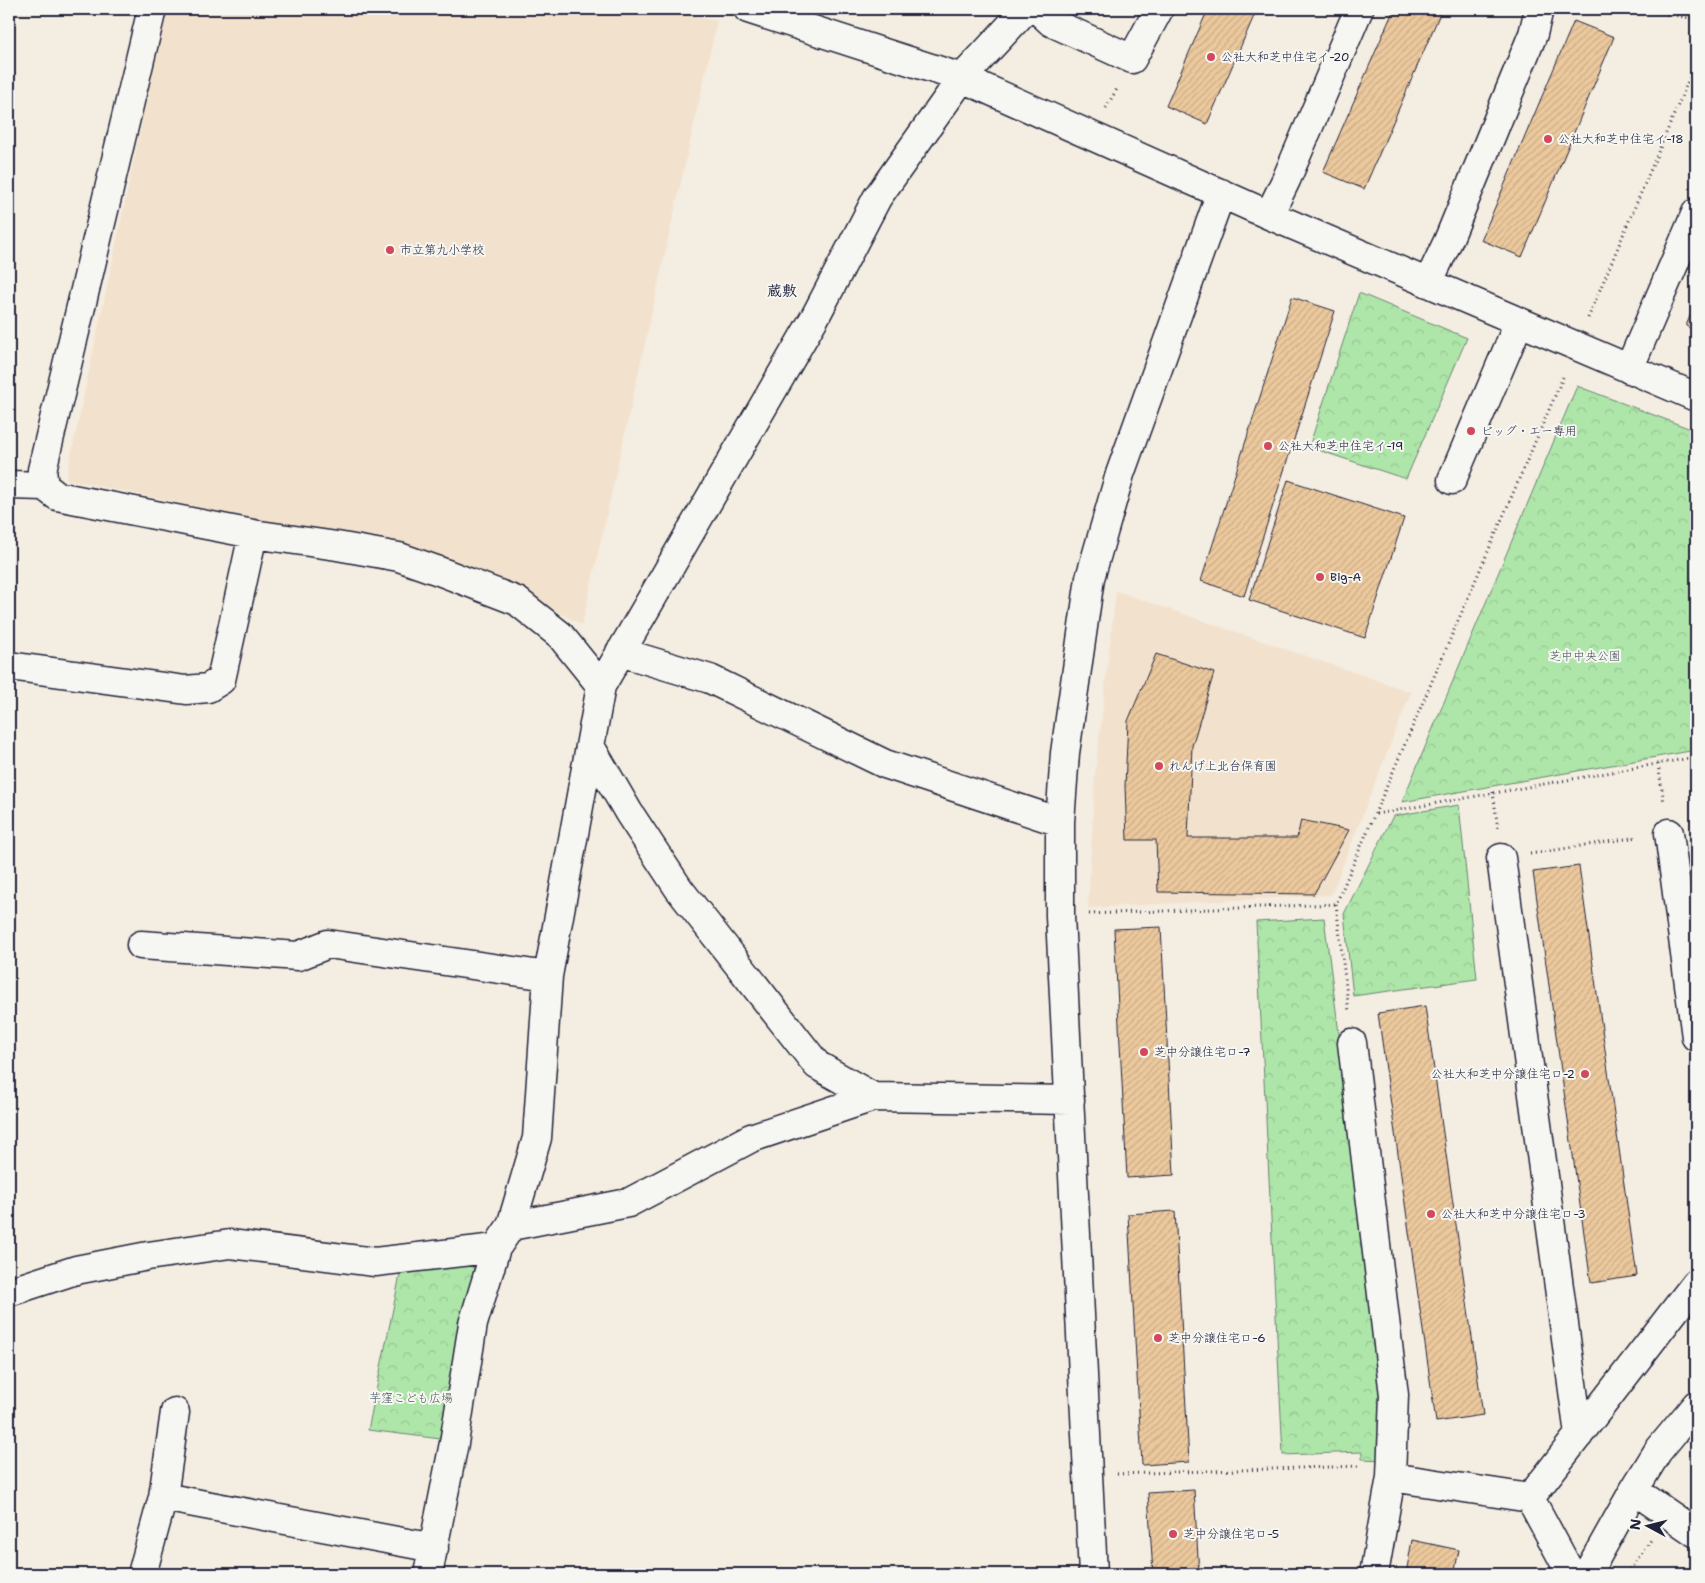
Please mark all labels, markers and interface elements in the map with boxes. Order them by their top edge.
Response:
place label: 公社大和芝中住宅イ-20 [1221,49,1349,65]
marker: 公社大和芝中住宅イ-20 [1205,51,1217,63]
place label: 公社大和芝中住宅イ-18 [1558,131,1684,147]
marker: 公社大和芝中住宅イ-18 [1542,133,1554,145]
place label: 市立第九小学校 [400,242,484,258]
marker: 市立第九小学校 [384,244,396,256]
district label: 蔵敷 [767,281,797,301]
place label: ビッグ・エー専用 [1481,423,1577,439]
marker: ビッグ・エー専用 [1465,425,1477,437]
place label: 公社大和芝中住宅イ-19 [1278,438,1403,454]
marker: 公社大和芝中住宅イ-19 [1262,440,1274,452]
place label: Big-A [1330,569,1361,585]
marker: Big-A [1314,571,1326,583]
park label: 芝中中央公園 [1549,648,1621,664]
place label: れんげ上北台保育園 [1169,758,1277,774]
marker: れんげ上北台保育園 [1153,760,1165,772]
place label: 芝中分譲住宅ロ-7 [1154,1044,1251,1060]
marker: 芝中分譲住宅ロ-7 [1138,1046,1150,1058]
place label: 公社大和芝中分譲住宅ロ-2 [1431,1066,1575,1082]
marker: 公社大和芝中分譲住宅ロ-2 [1579,1068,1591,1080]
place label: 公社大和芝中分譲住宅ロ-3 [1441,1206,1586,1222]
marker: 公社大和芝中分譲住宅ロ-3 [1425,1208,1437,1220]
place label: 芝中分譲住宅ロ-6 [1168,1330,1266,1346]
marker: 芝中分譲住宅ロ-6 [1152,1332,1164,1344]
park label: 芋窪こども広場 [369,1390,453,1406]
north arrow [1622,1500,1672,1550]
text: N [1625,1518,1645,1531]
place label: 芝中分譲住宅ロ-5 [1183,1526,1279,1542]
marker: 芝中分譲住宅ロ-5 [1167,1528,1179,1540]

